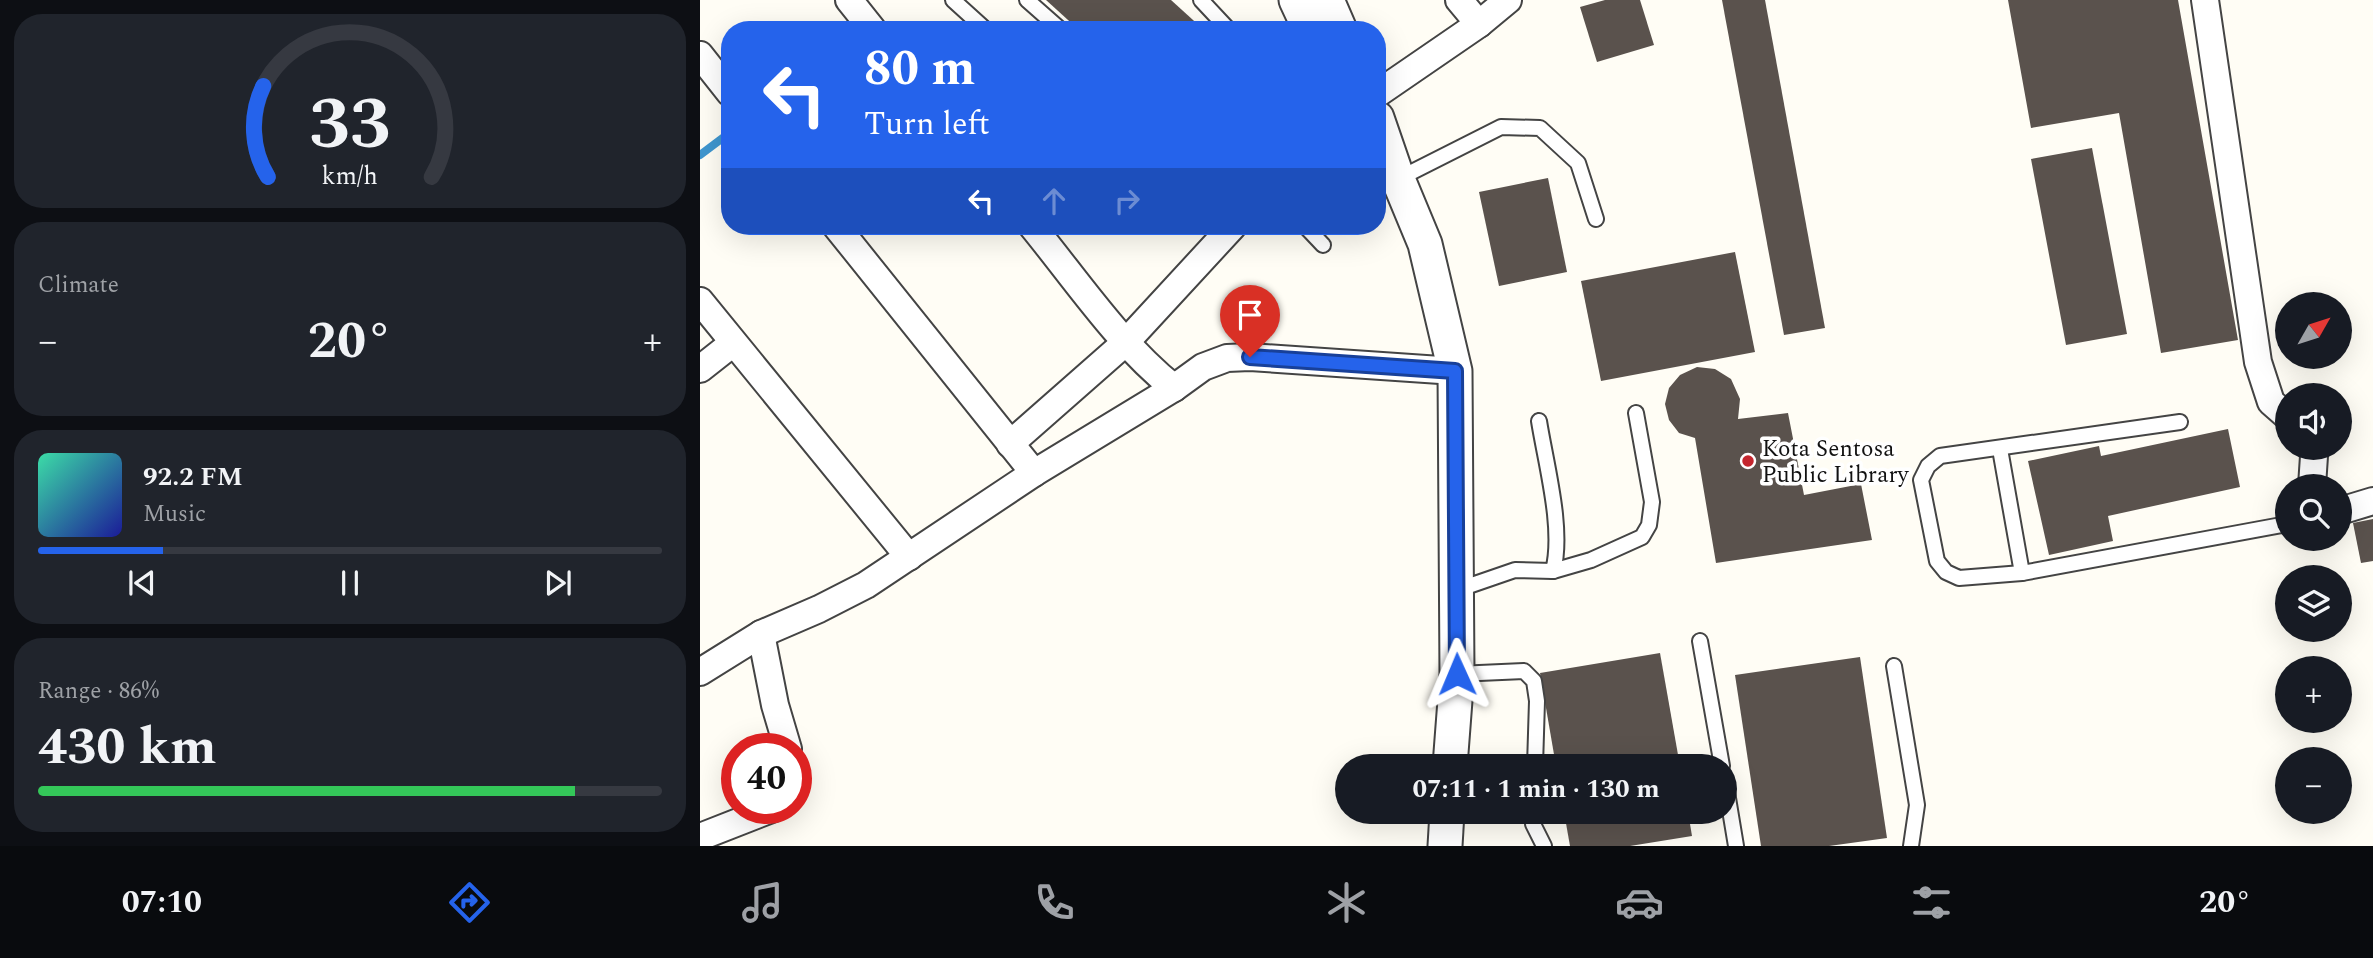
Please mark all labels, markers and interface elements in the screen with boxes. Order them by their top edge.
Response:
text: 80 m [864,32,975,107]
icon: left [749,49,840,140]
text: 33 [309,70,391,181]
text: Turn left [864,100,990,149]
text: km/h [322,158,378,196]
icon: left [962,182,1000,220]
icon: ahead [1035,182,1073,220]
icon: right [1108,182,1146,220]
text: Climate [38,268,119,303]
pin [1220,285,1280,357]
north arrow [2275,292,2352,369]
map controls [2275,292,2352,824]
icon: arrive [1231,296,1269,334]
text: 20° [308,302,392,381]
text: − [38,313,57,371]
text: + [643,313,662,371]
button: sound [2275,383,2352,460]
place label: Kota Sentosa Public Library [1762,432,1910,493]
marker: Kota Sentosa Public Library [1740,453,1756,469]
text: 92.2 FM [143,457,243,497]
button: search [2275,474,2352,551]
text: Music [143,497,206,532]
icon: previous [123,564,161,602]
icon: pause [331,564,369,602]
icon: next [539,564,577,602]
button: layers [2275,565,2352,642]
position arrow [1420,637,1494,711]
button: + [2275,656,2352,733]
text: Range · 86% [38,674,159,709]
text: 430 km [38,708,217,787]
speed limit sign: 40 [721,733,812,824]
button: − [2275,747,2352,824]
text: 07:11 · 1 min · 130 m [1412,769,1660,809]
text: 07:10 [122,878,202,927]
icon: directions [445,878,494,927]
icon: music [738,878,787,927]
icon: phone [1030,878,1079,927]
icon: climate [1322,878,1371,927]
icon: car [1615,878,1664,927]
icon: filters [1907,878,1956,927]
text: 20° [2199,878,2251,927]

